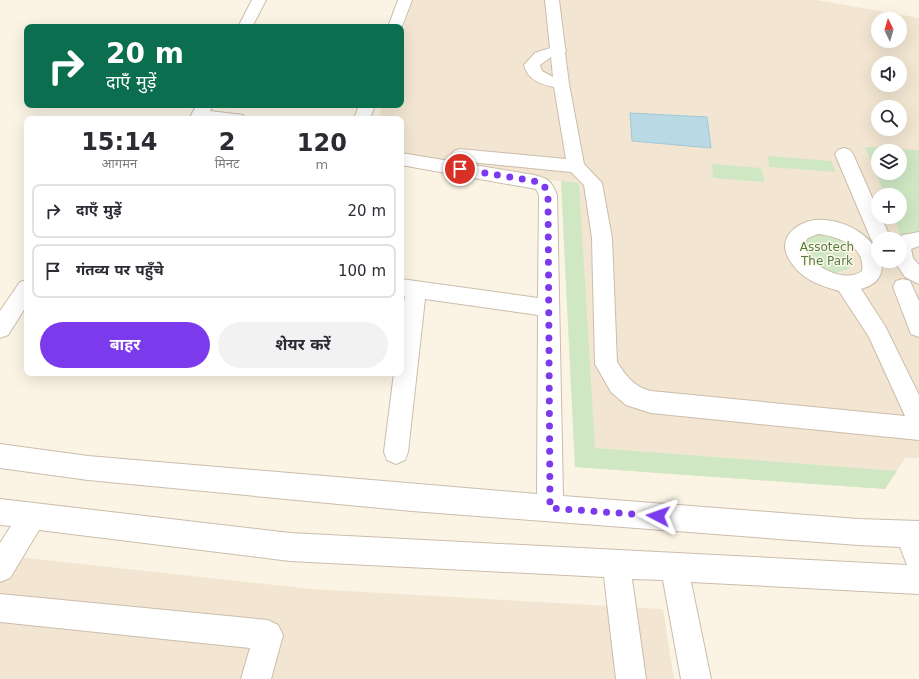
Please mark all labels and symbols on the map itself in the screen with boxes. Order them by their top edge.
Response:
north arrow [871,12,907,48]
pin [443,152,477,186]
park label: Assotech The Park [800,240,854,268]
position arrow [637,495,679,537]

